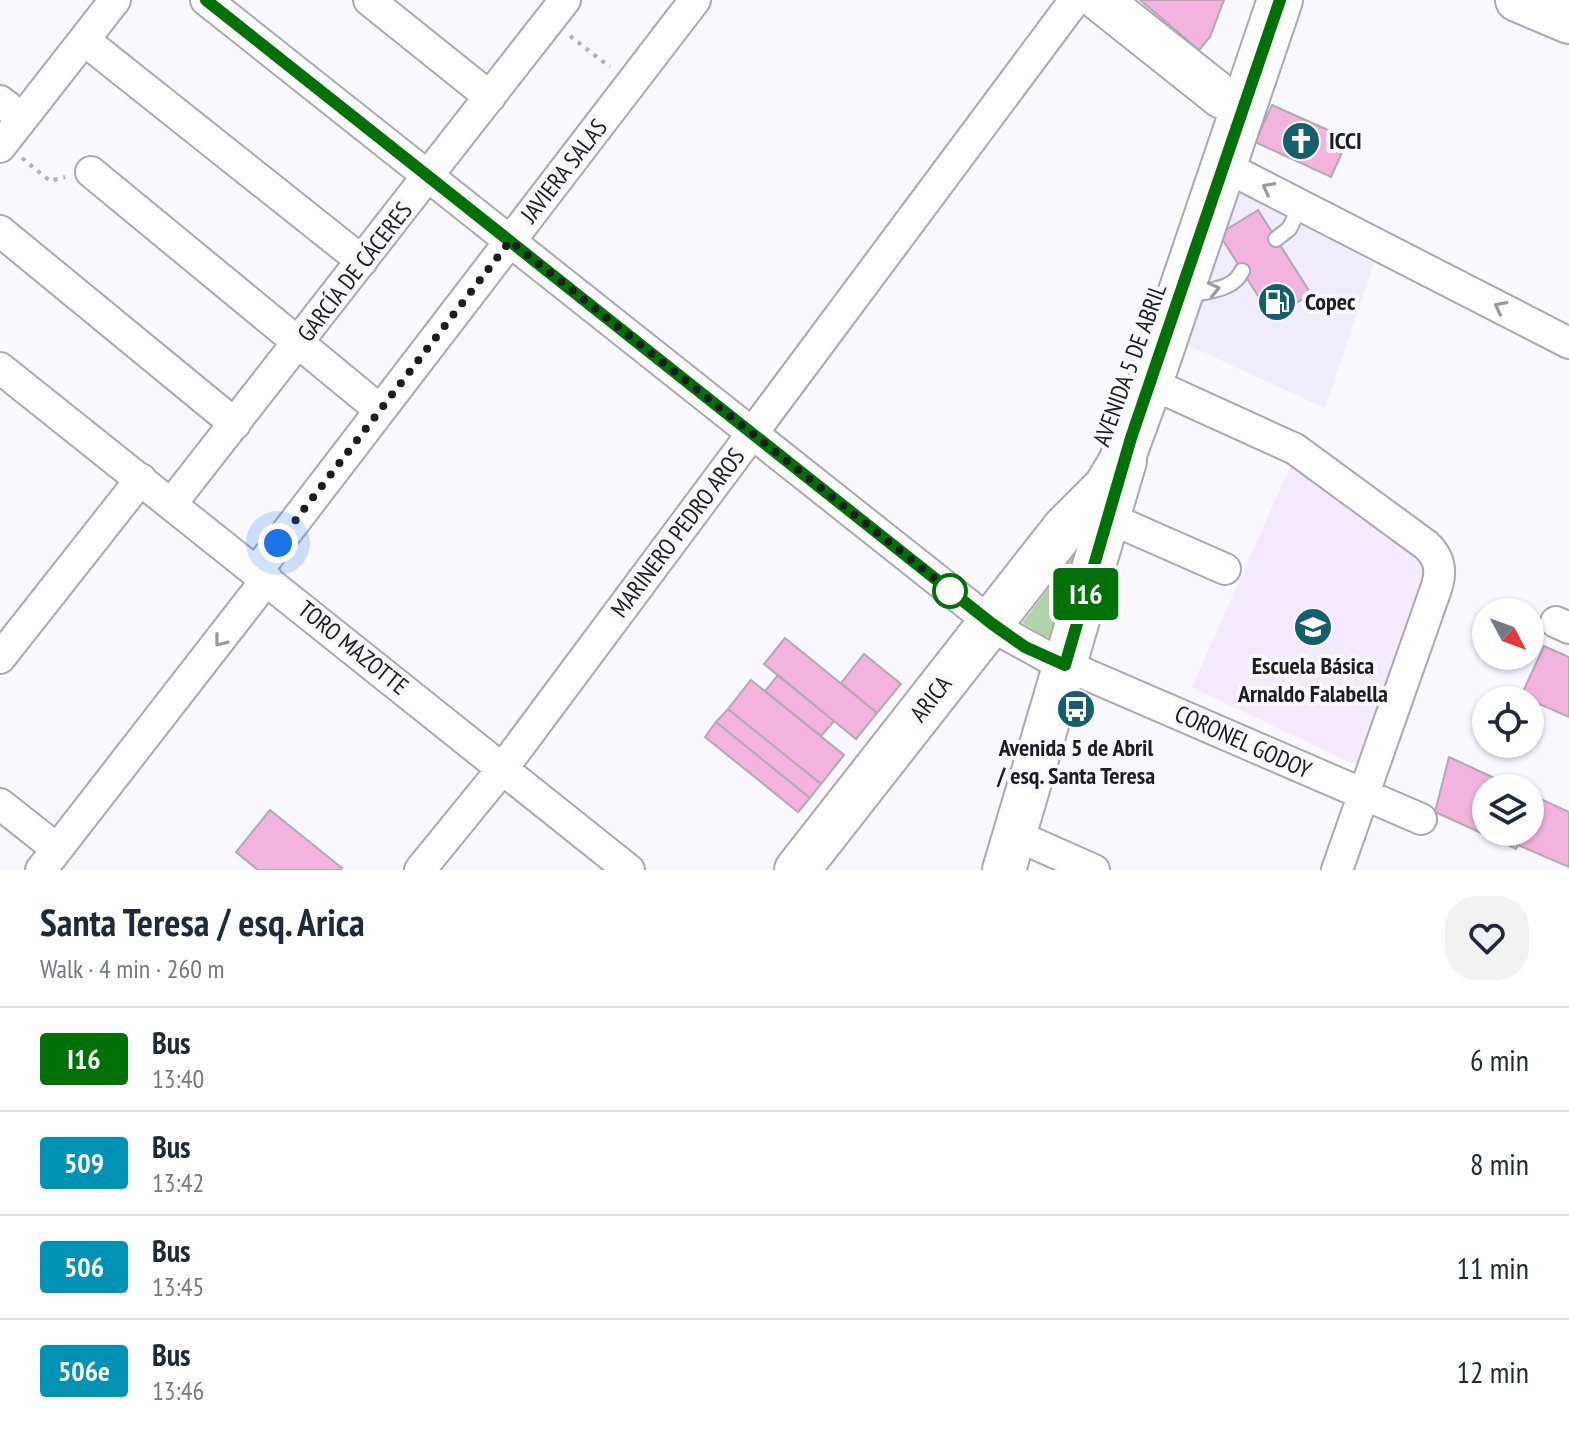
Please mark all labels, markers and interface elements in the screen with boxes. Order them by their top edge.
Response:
street label: JAVIERA SALAS [513,113,614,230]
church icon: ICCI [1280,120,1322,162]
place label: ICCI [1329,125,1362,156]
one-way arrow [1262,183,1277,198]
street label: GARCÍA DE CÁCERES [290,196,419,348]
street label: AVENIDA 5 DE ABRIL [1086,279,1173,450]
one-way arrow [1206,281,1220,298]
fuel station icon: Copec [1256,281,1298,323]
place label: Copec [1305,286,1356,317]
one-way arrow [1493,302,1508,317]
street label: MARINERO PEDRO AROS [604,442,751,623]
your location [258,523,298,563]
line badge: I16 [1040,568,1132,620]
unlabelled marker [933,574,967,608]
text: I16 [1069,575,1103,612]
street label: TORO MAZOTTE [292,594,415,702]
north arrow [1472,598,1544,670]
map controls [1472,598,1544,846]
school or university icon: Escuela Básica Arnaldo Falabella [1292,606,1334,648]
one-way arrow [215,632,229,647]
place label: Escuela Básica Arnaldo Falabella [1237,650,1388,709]
street label: ARICA [903,669,959,728]
button: locate [1472,686,1544,758]
bus stop icon: Avenida 5 de Abril / esq. Santa Teresa [1055,688,1097,730]
street label: CORONEL GODOY [1170,698,1316,785]
place label: Avenida 5 de Abril / esq. Santa Teresa [996,732,1155,791]
button: layers [1472,774,1544,846]
button: heart [1445,896,1529,980]
text: Santa Teresa / esq. Arica [40,897,365,946]
text: Walk · 4 min · 260 m [40,952,224,985]
text: Bus [152,1023,191,1062]
text: I16 [67,1040,101,1077]
text: 6 min [1470,1040,1529,1079]
text: 13:40 [152,1062,204,1095]
text: Bus [152,1127,191,1166]
text: 509 [64,1144,104,1181]
text: 8 min [1470,1144,1529,1183]
text: 13:42 [152,1166,204,1199]
text: Bus [152,1231,191,1270]
text: 506 [64,1248,104,1285]
text: 11 min [1456,1248,1529,1287]
text: 13:45 [152,1270,204,1303]
text: Bus [152,1335,191,1374]
text: 506e [58,1352,110,1389]
text: 12 min [1456,1352,1529,1391]
text: 13:46 [152,1374,204,1407]

